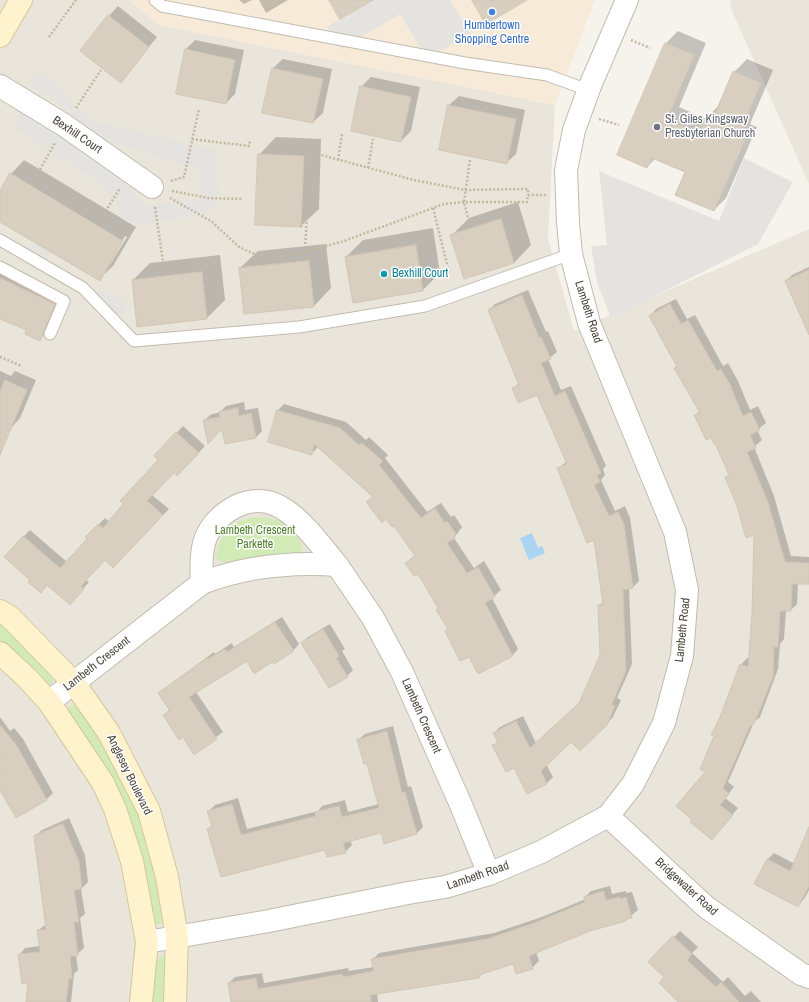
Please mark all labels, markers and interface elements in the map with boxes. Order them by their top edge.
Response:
marker: Humbertown Shopping Centre [487,7,497,17]
place label: Humbertown Shopping Centre [455,19,529,47]
street label: Bexhill Court [50,113,104,157]
place label: St. Giles Kingsway Presbyterian Church [665,113,755,141]
marker: St. Giles Kingsway Presbyterian Church [652,122,662,132]
place label: Bexhill Court [392,267,448,281]
marker: Bexhill Court [379,269,389,279]
street label: Lambeth Road [571,279,605,345]
park label: Lambeth Crescent Parkette [215,524,295,552]
street label: Lambeth Road [672,597,694,663]
street label: Lambeth Crescent [61,634,133,694]
street label: Lambeth Crescent [398,676,444,756]
street label: Anglesey Boulevard [103,733,155,817]
street label: Bridgewater Road [652,855,720,919]
street label: Lambeth Road [445,859,511,893]

